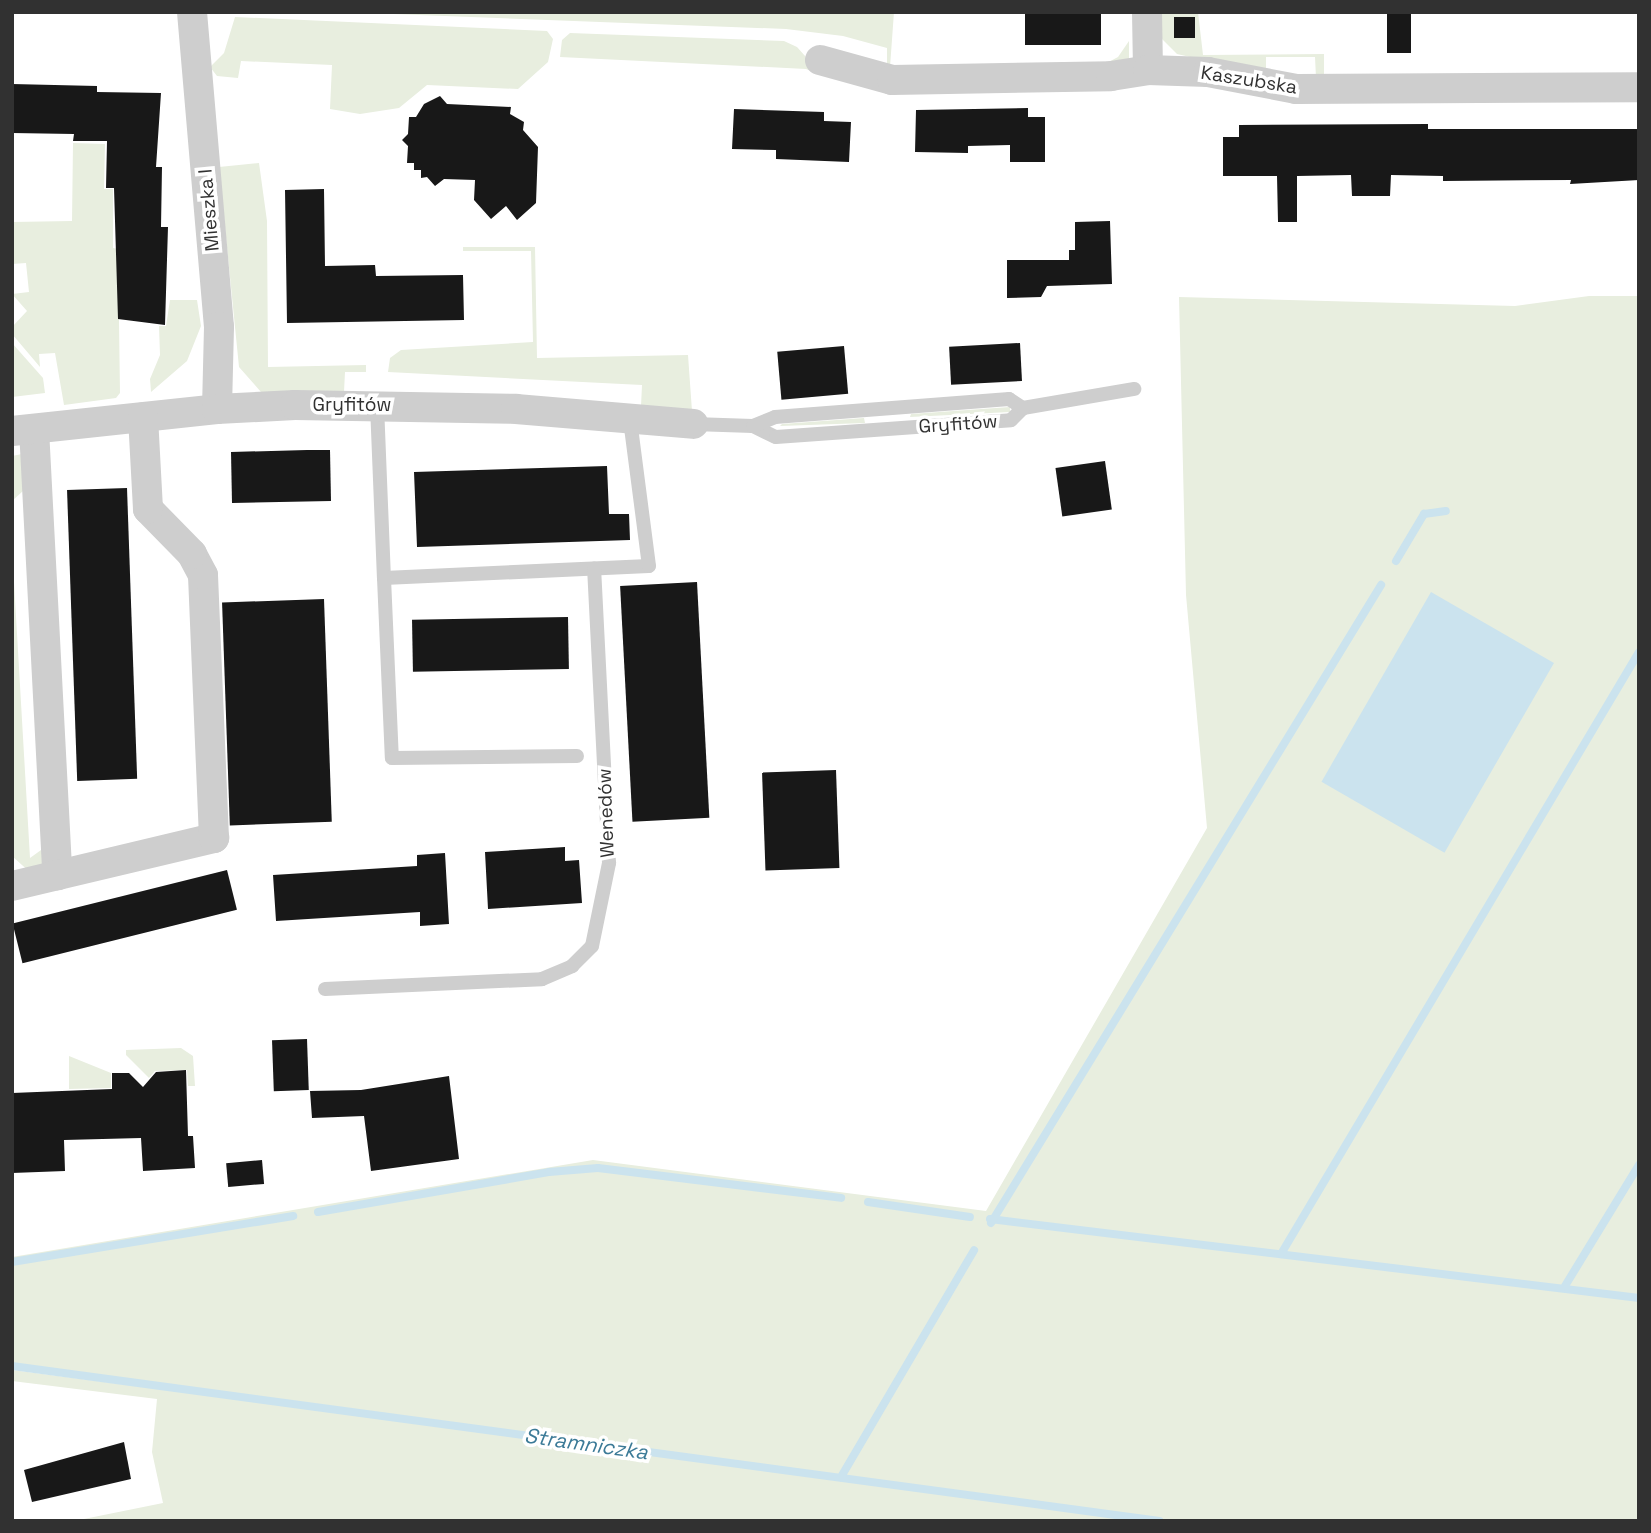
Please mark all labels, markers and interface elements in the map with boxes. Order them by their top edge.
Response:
street label: Kaszubska [1199,61,1299,99]
street label: Mieszka I [194,168,224,252]
street label: Gryfitów [312,394,392,416]
street label: Gryfitów [918,410,998,438]
street label: Wenedów [593,768,619,858]
water label: Stramniczka [523,1423,649,1465]

